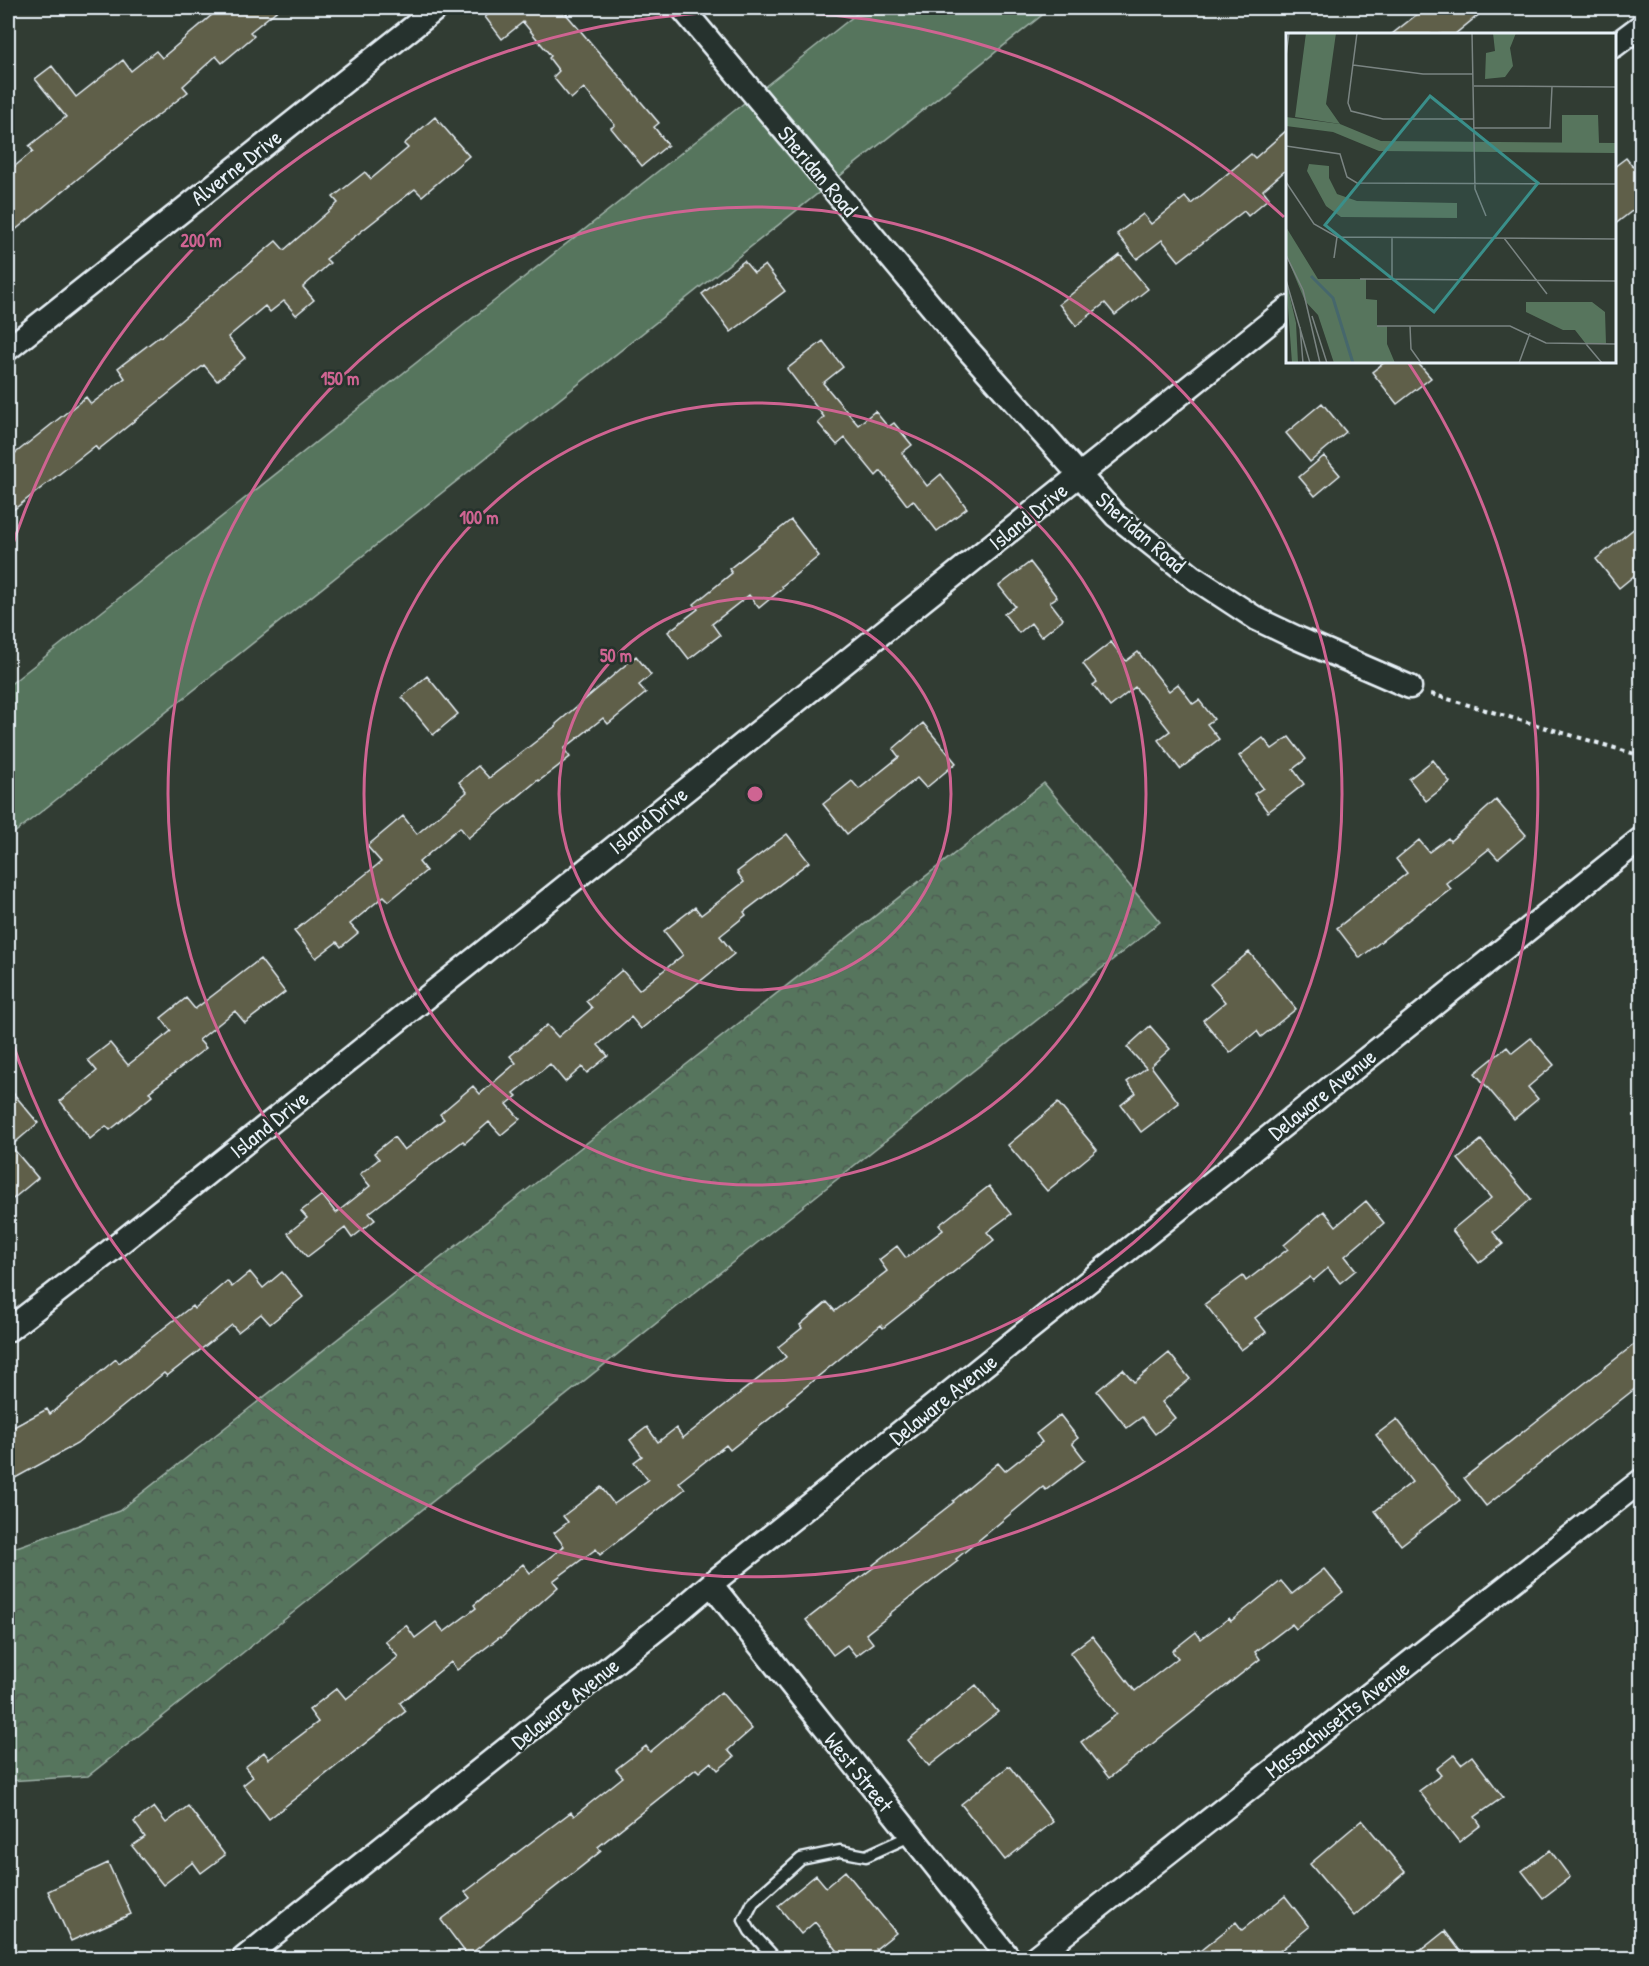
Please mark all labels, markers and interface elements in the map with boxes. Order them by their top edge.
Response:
inset map [1286,33,1616,363]
street label: Sheridan Road [771,119,865,223]
street label: Alverne Drive [184,122,288,212]
text: 200 m [181,228,221,253]
text: 150 m [321,366,359,391]
street label: Island Drive [982,475,1074,557]
street label: Sheridan Road [1090,485,1193,580]
text: 100 m [459,505,499,530]
text: 50 m [600,643,632,668]
street label: Island Drive [602,779,694,861]
centre of rings [745,784,765,804]
street label: Delaware Avenue [1262,1041,1382,1147]
street label: Island Drive [223,1083,315,1165]
street label: Delaware Avenue [883,1346,1003,1452]
street label: Delaware Avenue [505,1650,625,1756]
street label: Massachusetts Avenue [1259,1653,1416,1785]
street label: West Street [818,1726,901,1819]

